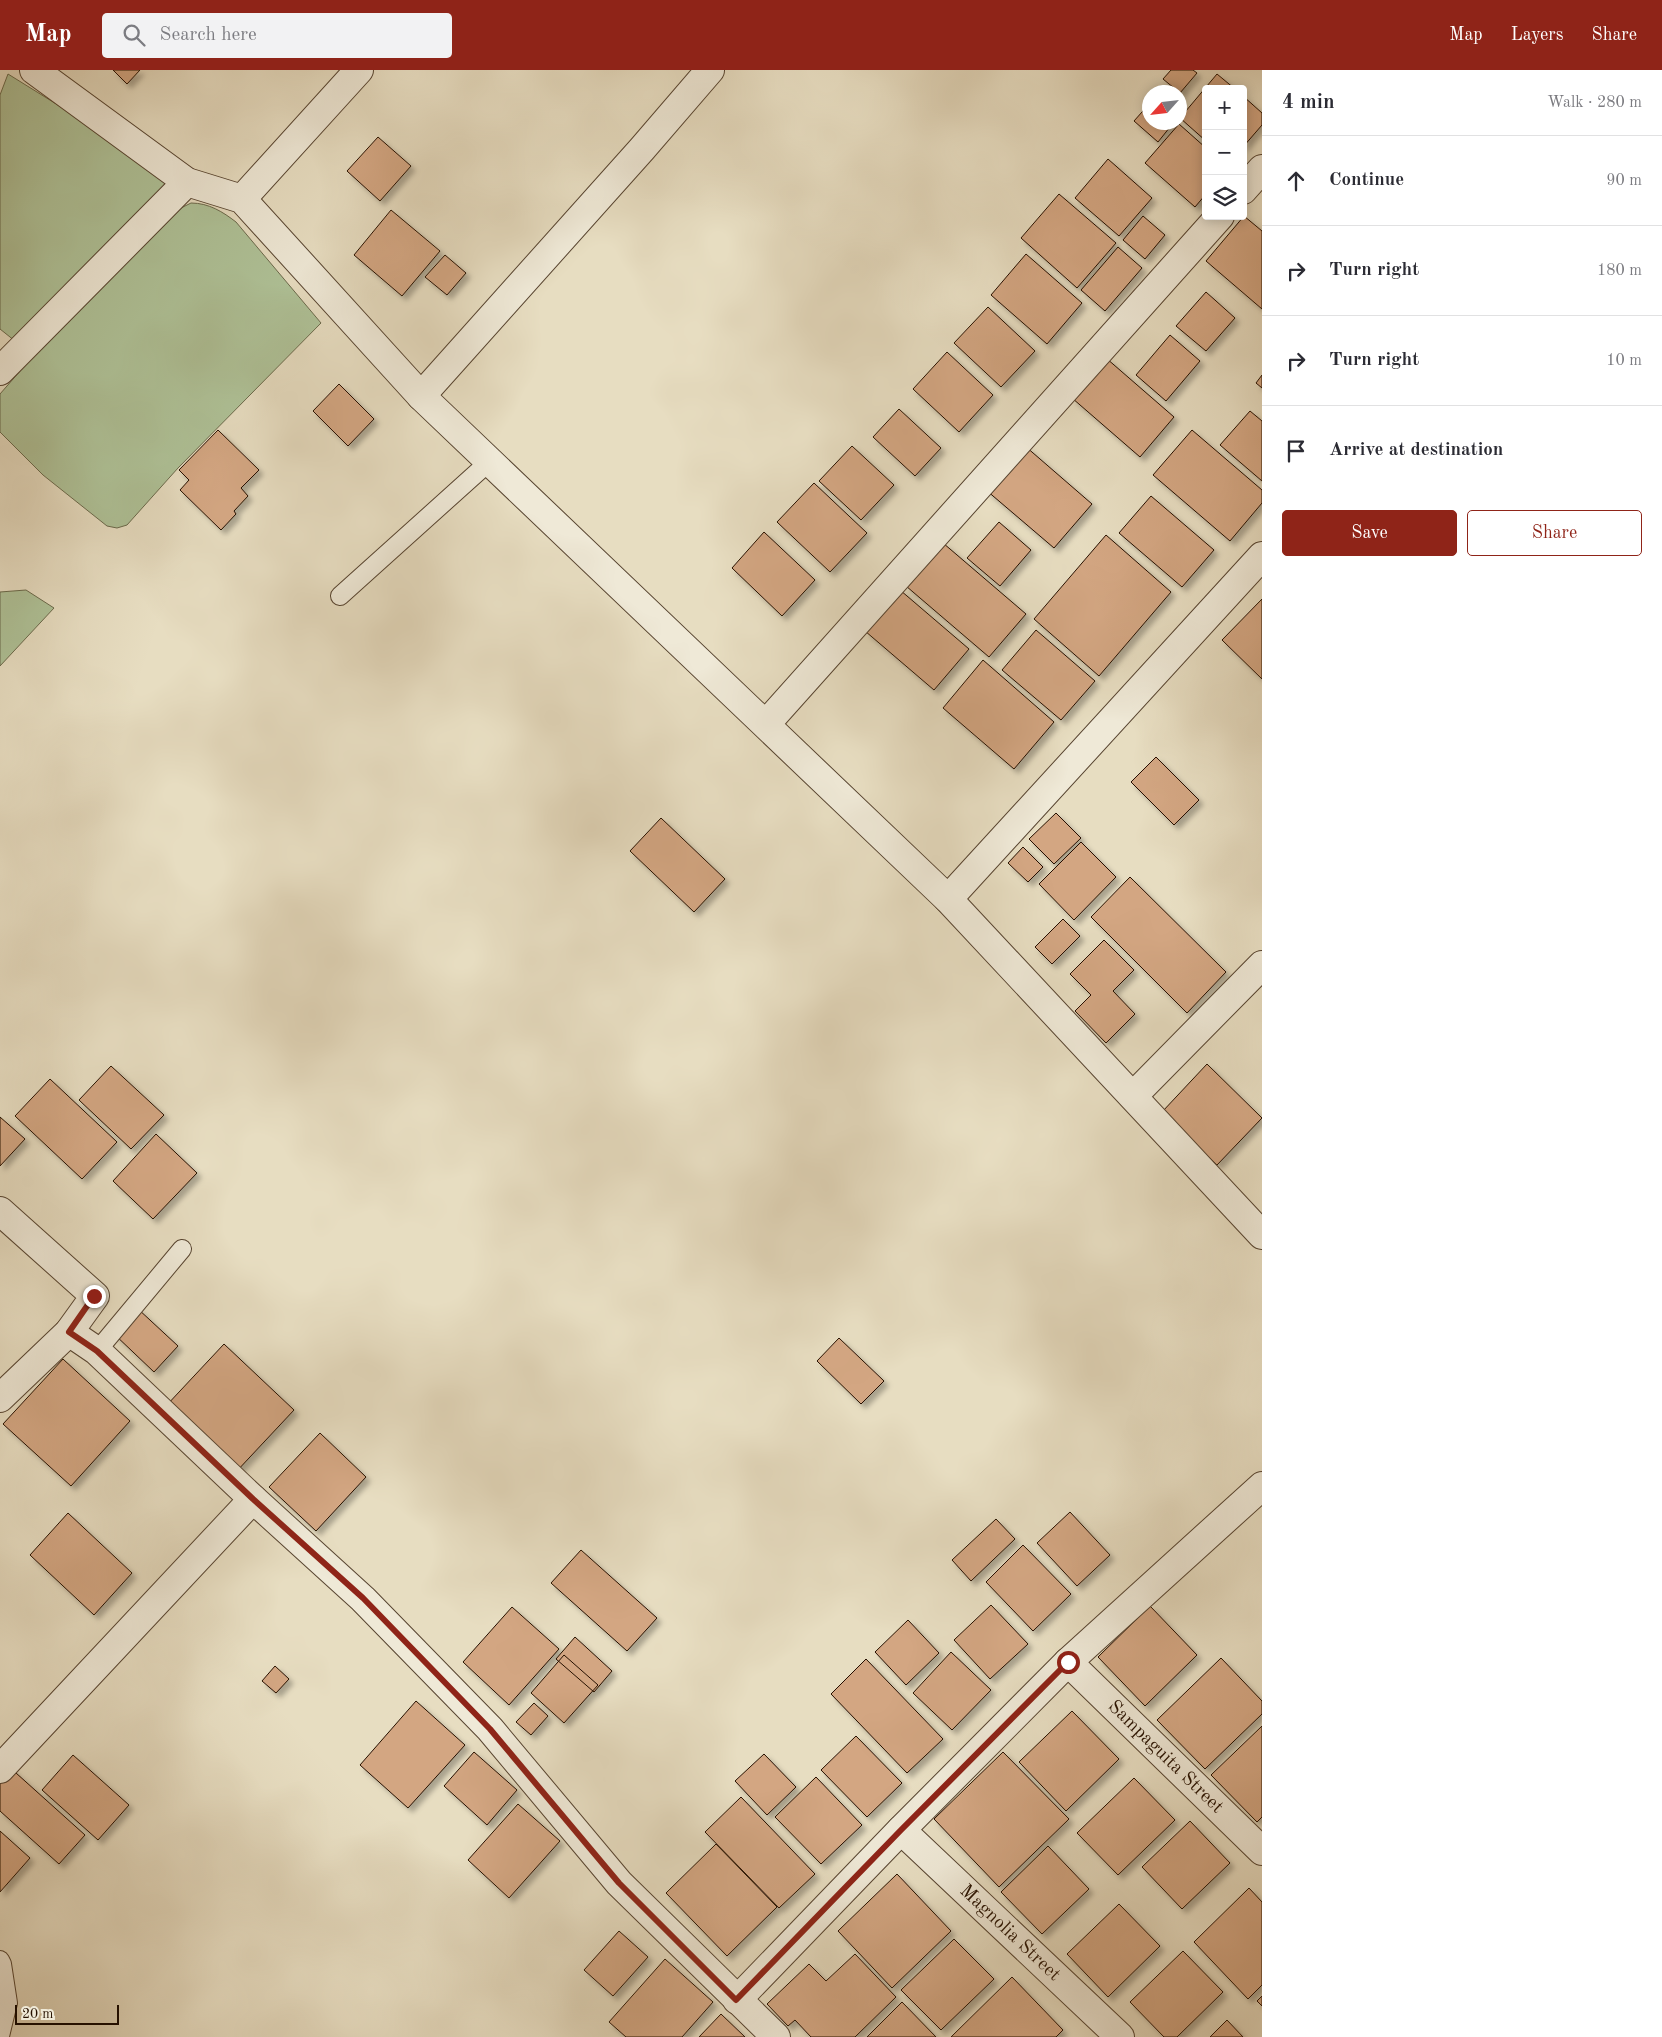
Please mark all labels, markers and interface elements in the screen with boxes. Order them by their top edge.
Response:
search box [102,13,452,58]
icon: search [120,21,148,49]
text: Map [25,23,72,47]
text: Search here [160,26,257,45]
text: Map [1449,26,1483,44]
text: Layers [1511,26,1563,44]
text: Share [1591,26,1637,44]
north arrow [1142,85,1187,130]
map controls [1202,85,1247,220]
button: + [1202,85,1247,130]
text: 4 min [1282,92,1335,113]
text: Walk · 280 m [1547,95,1642,111]
button: − [1202,130,1247,175]
icon: ahead [1282,167,1310,195]
text: Continue [1329,171,1404,190]
text: 90 m [1606,173,1642,189]
button: layers [1202,175,1247,220]
icon: right [1282,257,1310,285]
text: Turn right [1329,261,1419,280]
text: 180 m [1597,263,1642,279]
icon: right [1282,347,1310,375]
text: Turn right [1329,351,1419,370]
text: 10 m [1606,353,1642,369]
icon: arrive [1282,437,1310,465]
text: Arrive at destination [1329,441,1503,460]
button: Save [1282,510,1457,556]
button: Share [1467,510,1642,556]
route end [83,1285,106,1308]
route start [1057,1651,1080,1674]
street label: Sampaguita Street [1104,1697,1227,1817]
street label: Magnolia Street [956,1881,1064,1985]
scale bar [15,2002,119,2025]
text: 20 m [22,2007,53,2021]

